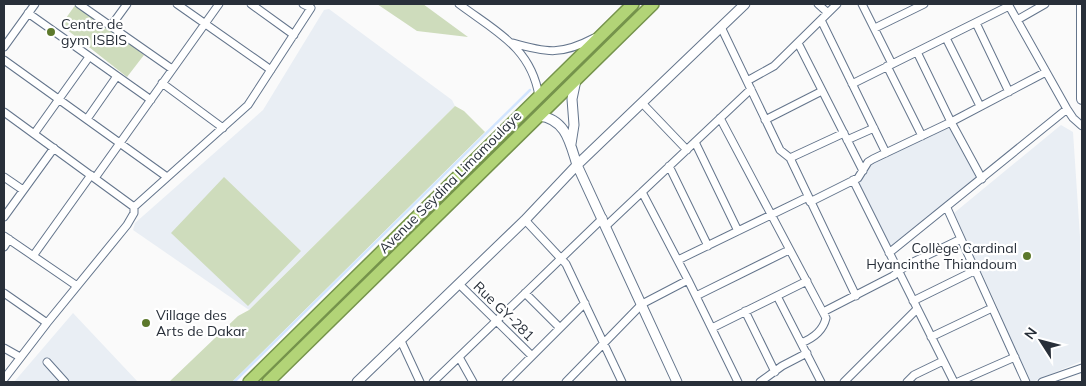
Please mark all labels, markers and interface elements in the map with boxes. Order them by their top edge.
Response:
place label: Centre de gym ISBIS [61,15,127,49]
marker: Centre de gym ISBIS [45,26,57,38]
street label: Avenue Seydina Limamoulaye [375,107,525,257]
place label: Collège Cardinal Hyancinthe Thiandoum [866,239,1017,273]
marker: Collège Cardinal Hyancinthe Thiandoum [1021,250,1033,262]
street label: Rue GY-281 [470,277,538,345]
place label: Village des Arts de Dakar [156,306,247,340]
north arrow [1016,316,1066,366]
marker: Village des Arts de Dakar [140,317,152,329]
text: N [1020,324,1041,343]

